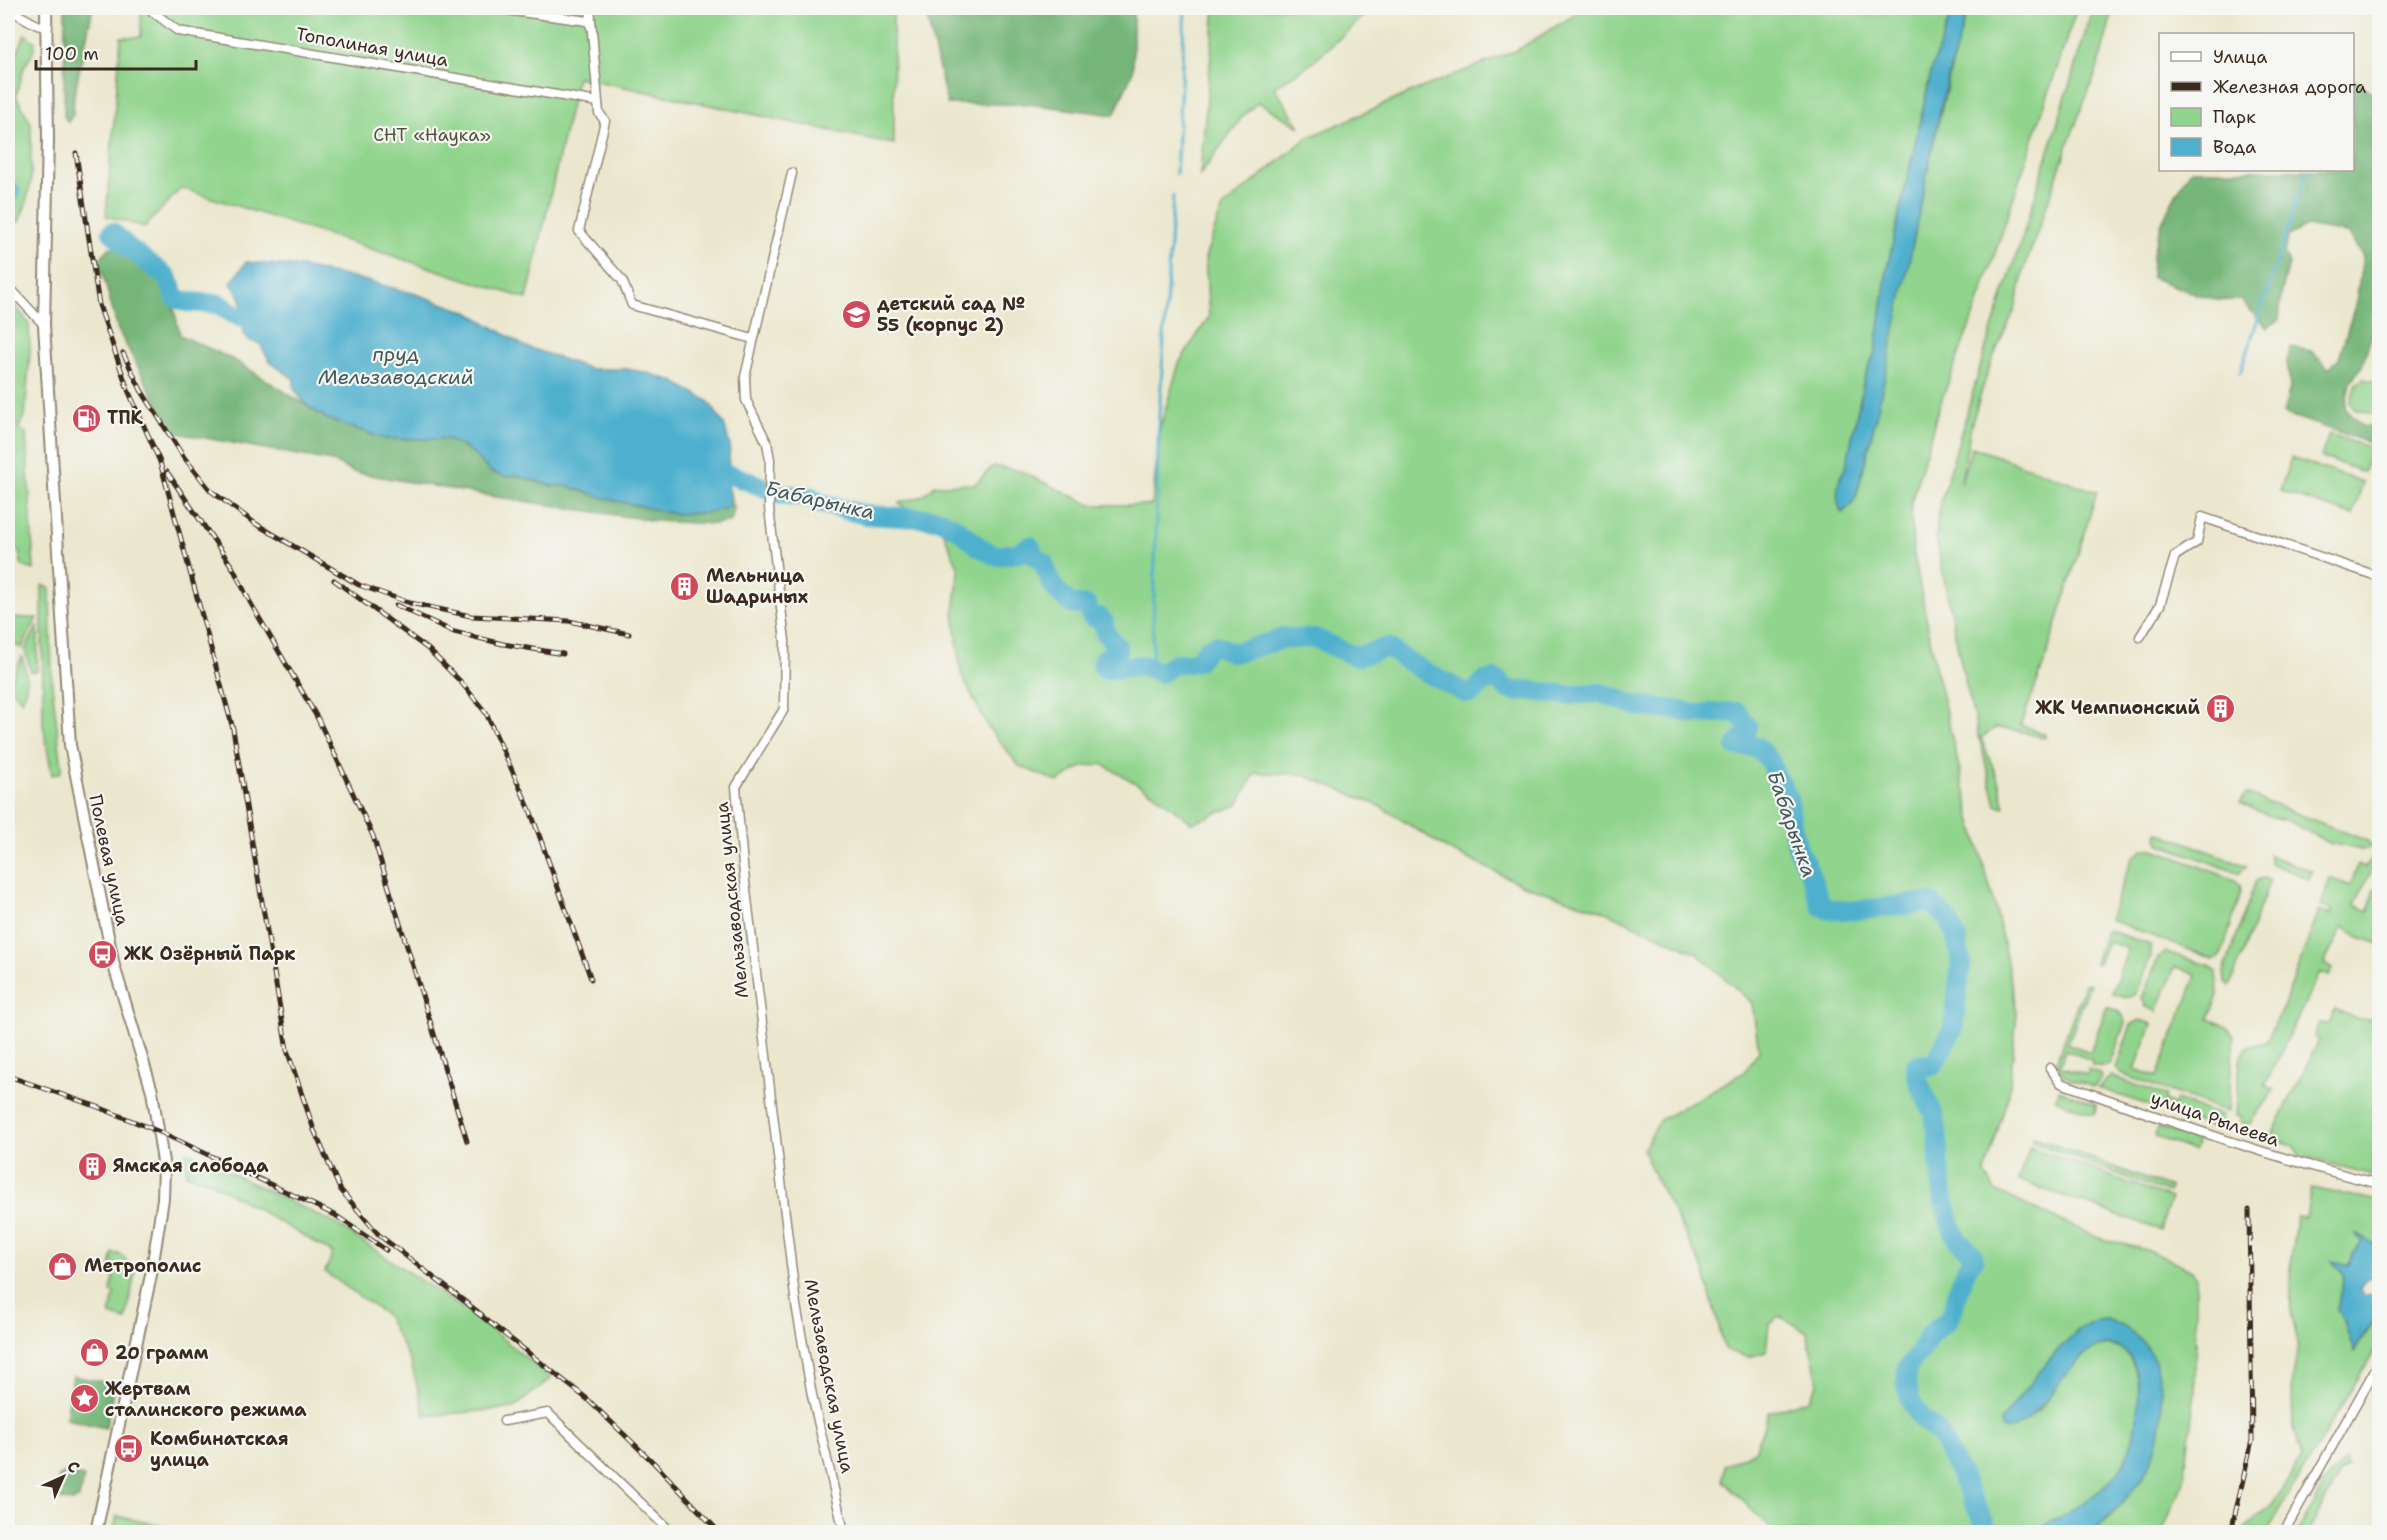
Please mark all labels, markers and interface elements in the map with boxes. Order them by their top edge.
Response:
street label: Тополиная улица [294,22,450,72]
scale bar [36,33,196,71]
legend [2159,33,2354,171]
text: 100 m [45,42,99,66]
text: Улица [2213,45,2267,69]
text: Железная дорога [2213,75,2366,99]
text: Парк [2213,105,2256,129]
park label: СНТ «Наука» [373,123,491,147]
text: Вода [2213,135,2256,159]
place label: детский сад № 55 (корпус 2) [877,292,1025,337]
school or university icon: детский сад № 55 (корпус 2) [840,298,872,330]
water label: пруд Мельзаводский [318,341,474,390]
fuel station icon: ТПК [70,402,102,434]
place label: ТПК [107,406,144,430]
water label: Бабарынка [763,475,877,525]
place label: Мельница Шадриных [706,564,808,609]
building icon: Мельница Шадриных [669,570,701,602]
building icon: ЖК Чемпионский [2205,692,2237,724]
place label: ЖК Чемпионский [2035,696,2200,720]
water label: Бабарынка [1762,767,1822,881]
street label: Полевая улица [83,792,135,928]
street label: Мельзаводская улица [710,801,754,999]
bus stop icon: ЖК Озёрный Парк [87,938,119,970]
place label: ЖК Озёрный Парк [124,942,296,966]
street label: улица Рылеева [2148,1086,2282,1152]
building icon: Ямская слобода [76,1150,108,1182]
place label: Ямская слобода [113,1154,269,1178]
shop icon: Метрополис [47,1250,79,1282]
place label: Метрополис [84,1254,201,1278]
street label: Мельзаводская улица [798,1277,860,1475]
shop icon: 20 грамм [78,1337,110,1369]
place label: 20 грамм [115,1341,208,1365]
place label: Жертвам сталинского режима [105,1377,307,1422]
place icon: Жертвам сталинского режима [68,1383,100,1415]
place label: Комбинатская улица [150,1427,289,1472]
bus stop icon: Комбинатская улица [113,1433,145,1465]
north arrow [33,1447,93,1507]
text: С [62,1456,84,1478]

